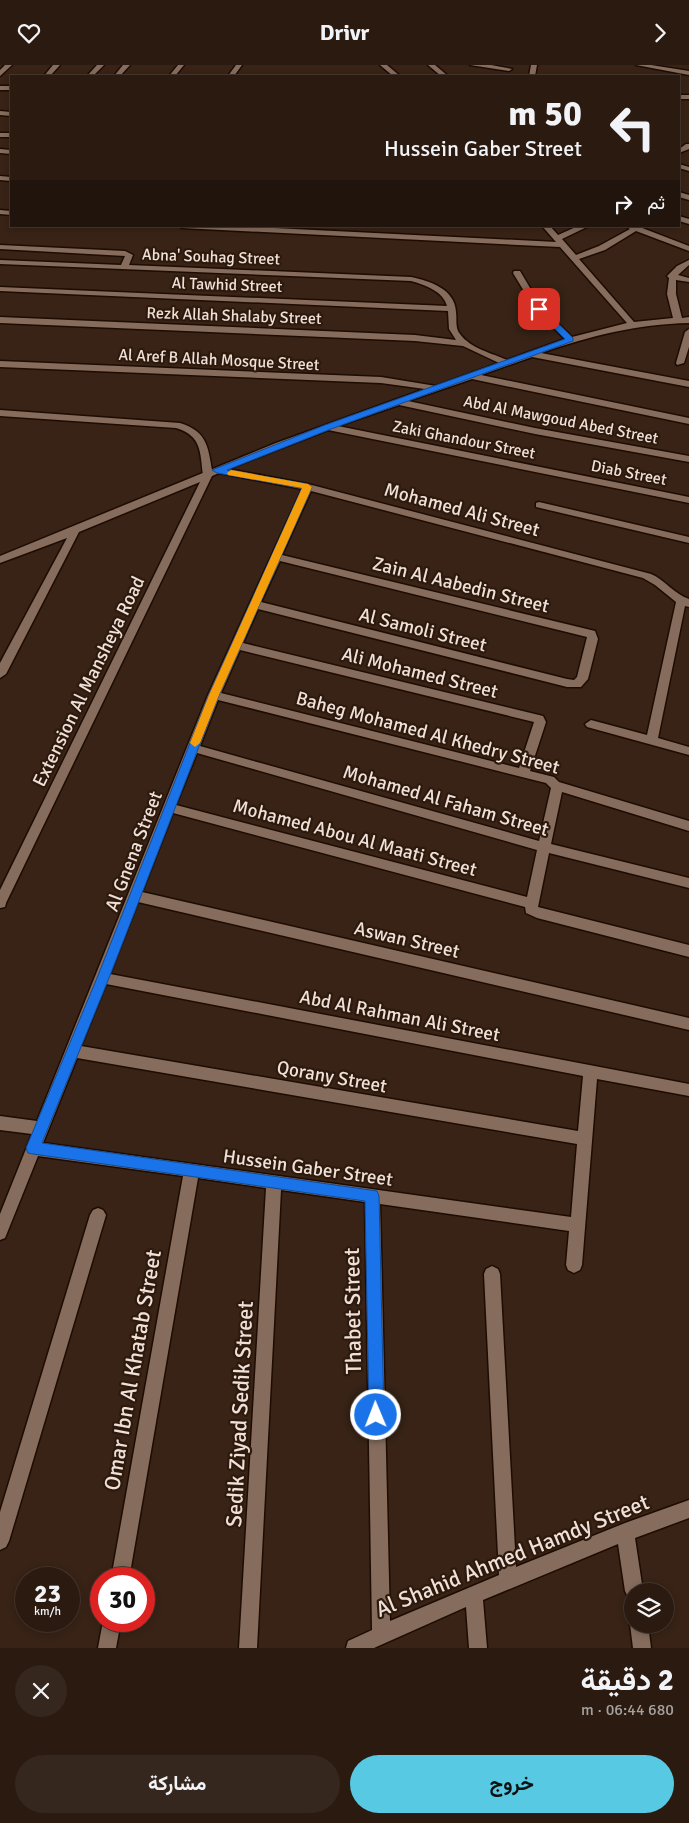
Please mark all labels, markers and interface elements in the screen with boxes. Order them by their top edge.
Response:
icon: heart [15,19,43,47]
text: Drivr [320,19,369,46]
icon: forward [646,19,674,47]
text: 50 m [508,92,582,135]
icon: left [600,95,665,160]
text: Hussein Gaber Street [384,135,582,162]
icon: right [609,190,637,218]
text: ثم [647,191,665,215]
street label: Abna' Souhag Street [142,245,281,269]
street label: Al Tawhid Street [171,273,283,297]
pin [518,288,560,330]
icon: arrive [525,295,553,323]
street label: Rezk Allah Shalaby Street [146,303,322,329]
street label: Al Aref B Allah Mosque Street [118,345,320,375]
street label: Abd Al Mawgoud Abed Street [462,391,660,449]
street label: Zaki Ghandour Street [391,416,537,464]
street label: Diab Street [589,456,669,490]
street label: Mohamed Ali Street [381,478,542,542]
street label: Zain Al Aabedin Street [370,551,552,619]
street label: Extension Al Mansheya Road [27,572,150,791]
street label: Al Samoli Street [356,603,489,658]
street label: Ali Mohamed Street [339,642,501,704]
street label: Baheg Mohamed Al Khedry Street [293,686,562,780]
street label: Mohamed Al Faham Street [340,760,552,842]
street label: Al Gnena Street [100,787,168,915]
street label: Mohamed Abou Al Maati Street [230,794,480,882]
street label: Aswan Street [352,916,462,964]
street label: Abd Al Rahman Ali Street [298,985,502,1047]
street label: Qorany Street [275,1055,389,1099]
street label: Hussein Gaber Street [221,1144,395,1192]
street label: Omar Ibn Al Khatab Street [98,1247,167,1493]
street label: Thabet Street [338,1247,367,1374]
street label: Sedik Ziyad Sedik Street [220,1300,259,1528]
position arrow [349,1388,401,1440]
street label: Al Shahid Ahmed Hamdy Street [372,1488,653,1623]
speed limit sign: 30 [90,1567,155,1632]
text: 23 [34,1578,61,1609]
map controls [624,1583,674,1633]
button: layers [624,1583,674,1633]
text: km/h [34,1604,61,1619]
text: 2 دقيقة [580,1662,674,1699]
button: close [15,1665,67,1717]
text: 680 m · 06:44 [581,1700,674,1720]
button: مشاركة [15,1755,340,1813]
button: خروج [350,1755,674,1813]

